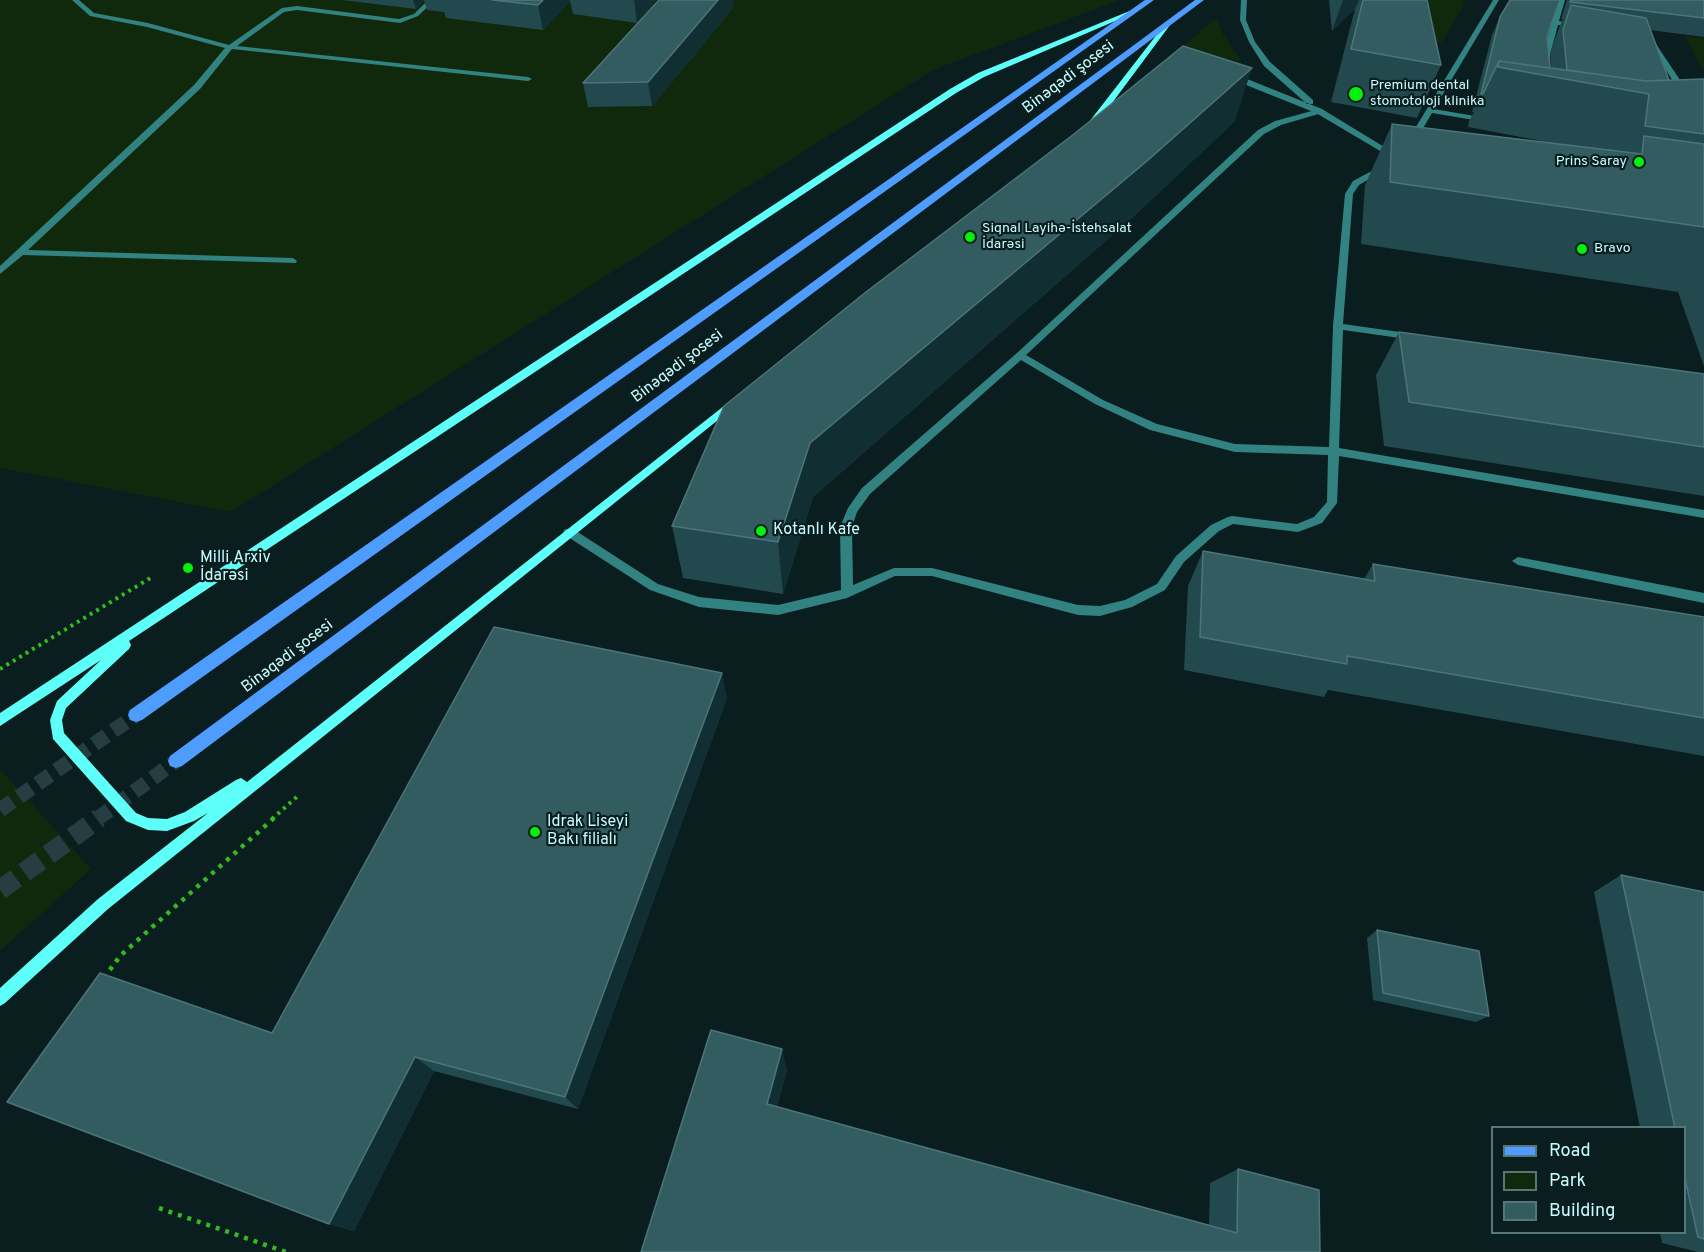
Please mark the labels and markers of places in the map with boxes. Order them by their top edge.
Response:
place label: Premium dental stomotoloji klinika [1370,78,1484,110]
marker: Premium dental stomotoloji klinika [1347,85,1365,103]
place label: Prins Saray [1556,154,1627,170]
marker: Prins Saray [1632,155,1646,169]
place label: Siqnal Layihə-İstehsalat İdarəsi [982,221,1132,254]
marker: Siqnal Layihə-İstehsalat İdarəsi [963,230,977,244]
place label: Bravo [1594,241,1631,257]
marker: Bravo [1575,242,1589,256]
place label: Kotanlı Kafe [773,521,860,541]
marker: Kotanlı Kafe [754,524,768,538]
place label: Milli Arxiv İdarəsi [200,549,271,587]
marker: Milli Arxiv İdarəsi [181,561,195,575]
place label: Idrak Liseyi Bakı filialı [547,813,628,851]
marker: Idrak Liseyi Bakı filialı [528,825,542,839]

